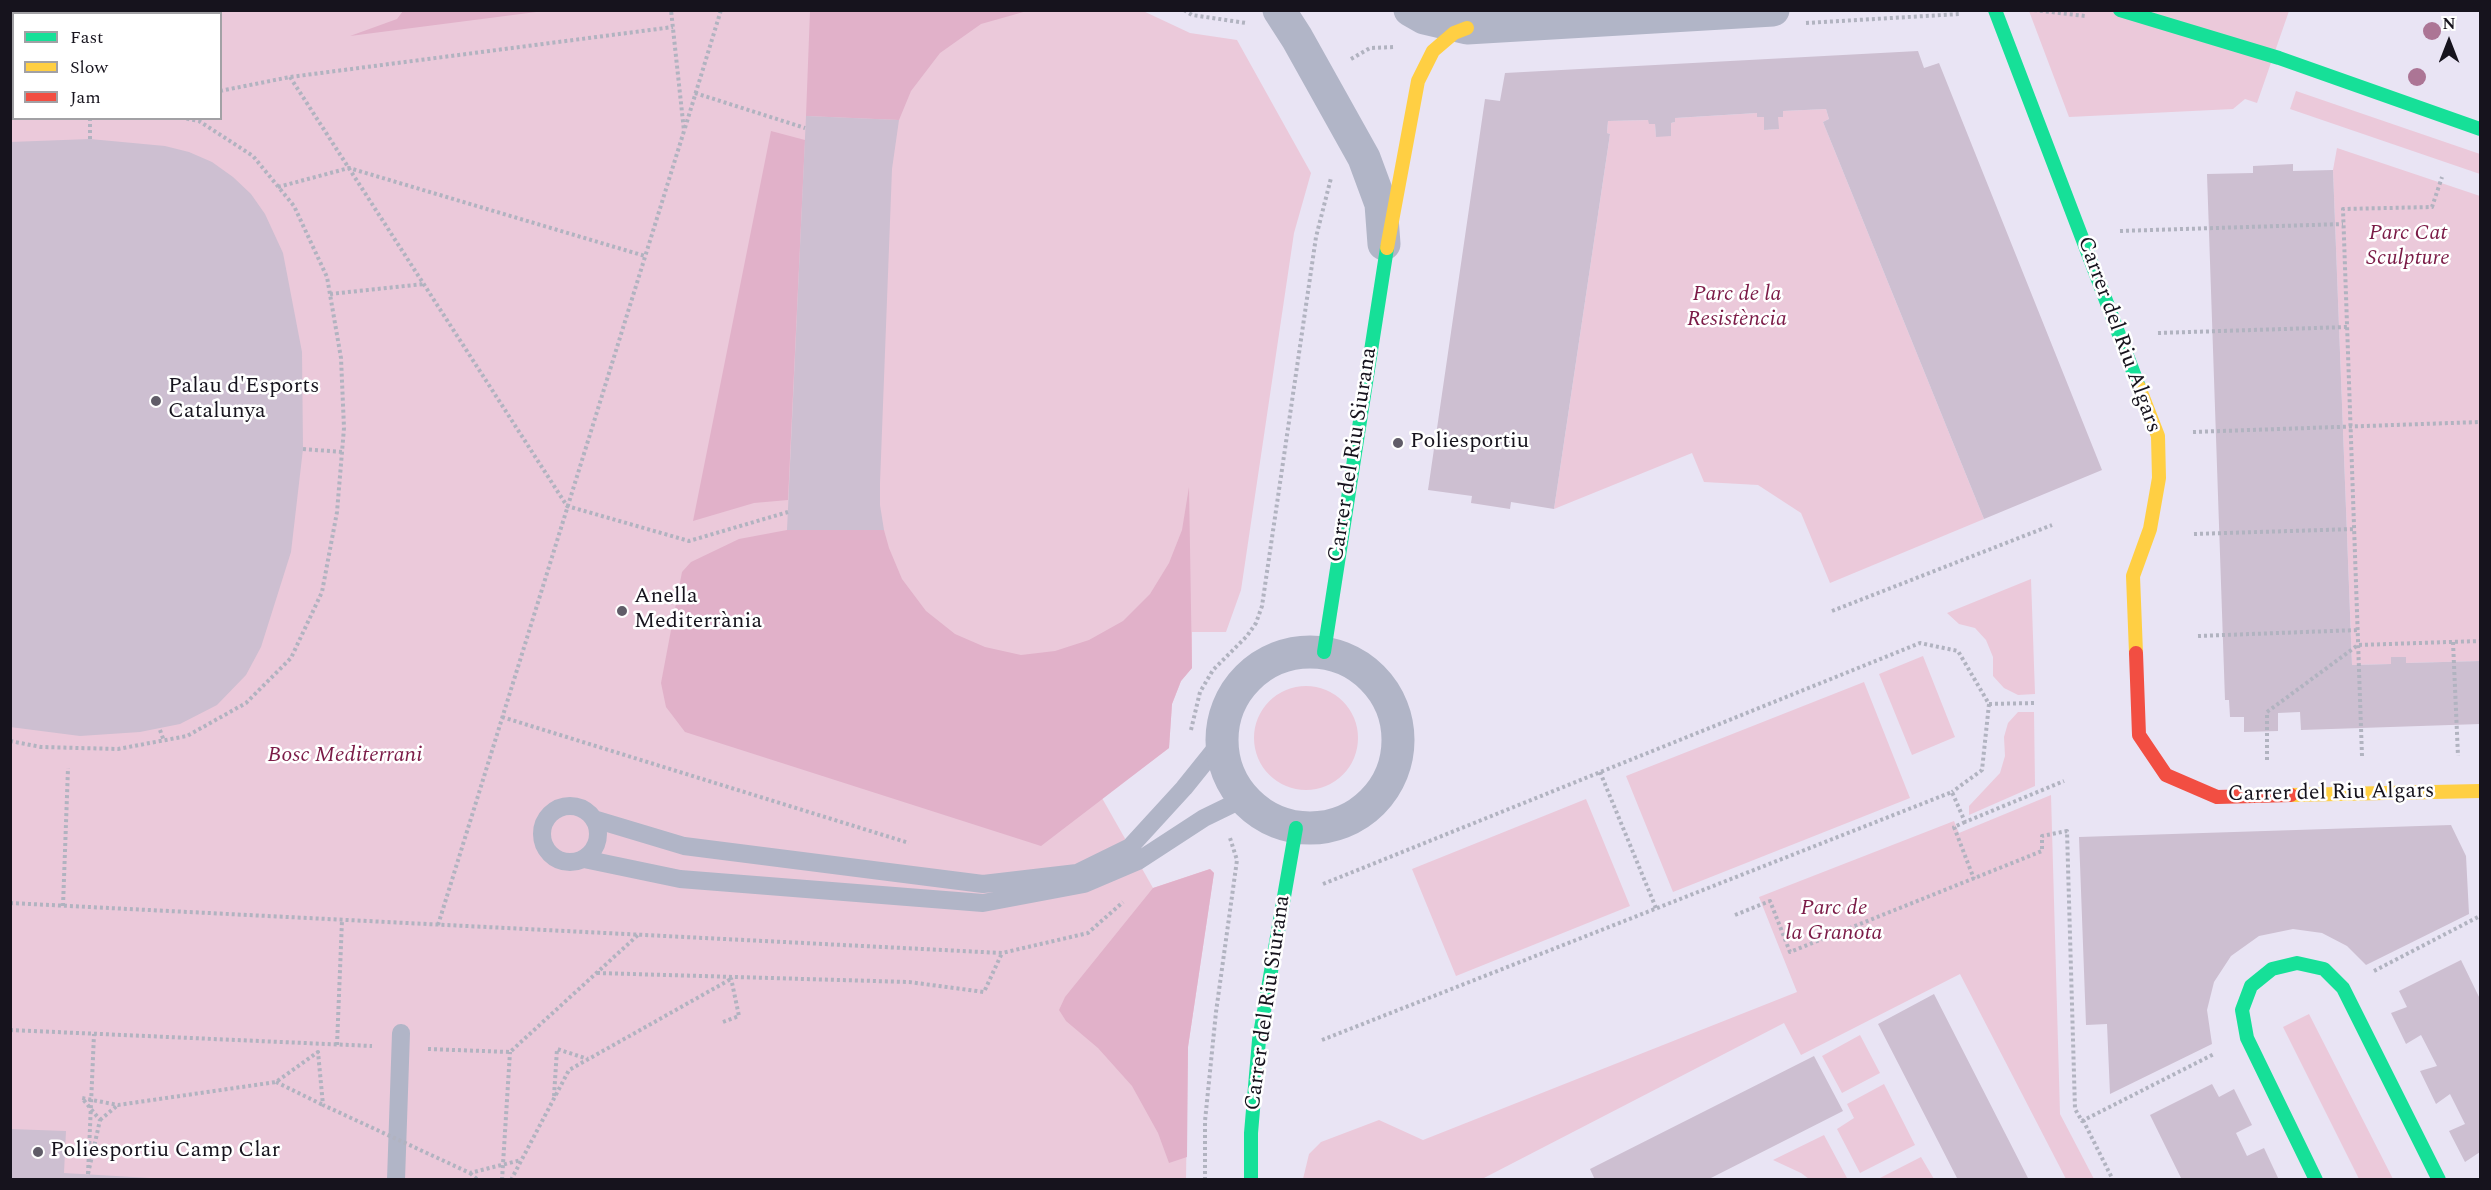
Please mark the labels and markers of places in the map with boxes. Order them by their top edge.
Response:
place label: Palau d'Esports Catalunya [168,375,319,427]
marker: Palau d'Esports Catalunya [149,394,163,408]
place label: Poliesportiu [1410,430,1529,456]
marker: Poliesportiu [1391,436,1405,450]
place label: Anella Mediterrània [634,585,762,636]
marker: Anella Mediterrània [615,604,629,618]
place label: Poliesportiu Camp Clar [50,1139,280,1165]
marker: Poliesportiu Camp Clar [31,1145,45,1159]

